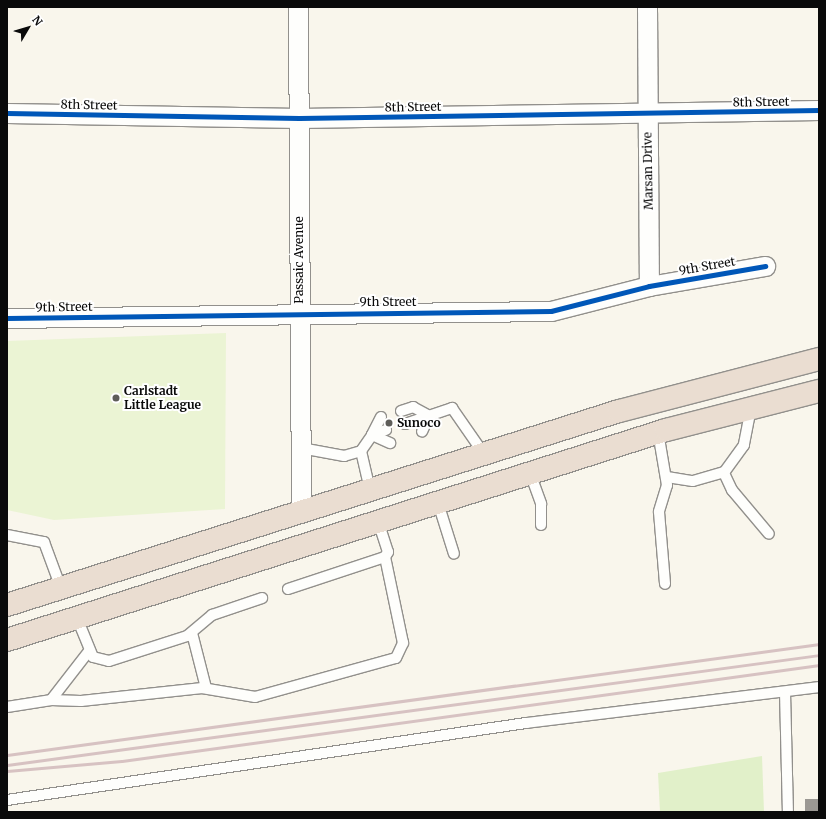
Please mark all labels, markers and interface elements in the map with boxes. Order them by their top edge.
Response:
north arrow [8,8,48,48]
text: N [29,13,46,28]
street label: 8th Street [732,94,790,110]
street label: 8th Street [60,97,118,113]
street label: 8th Street [384,99,442,115]
street label: Marsan Drive [640,132,656,210]
street label: Passaic Avenue [292,216,306,304]
street label: 9th Street [678,254,736,278]
street label: 9th Street [360,295,416,309]
street label: 9th Street [35,299,93,315]
place label: Carlstadt Little League [124,384,201,412]
marker: Carlstadt Little League [111,393,121,403]
place label: Sunoco [397,416,441,430]
marker: Sunoco [384,418,394,428]

